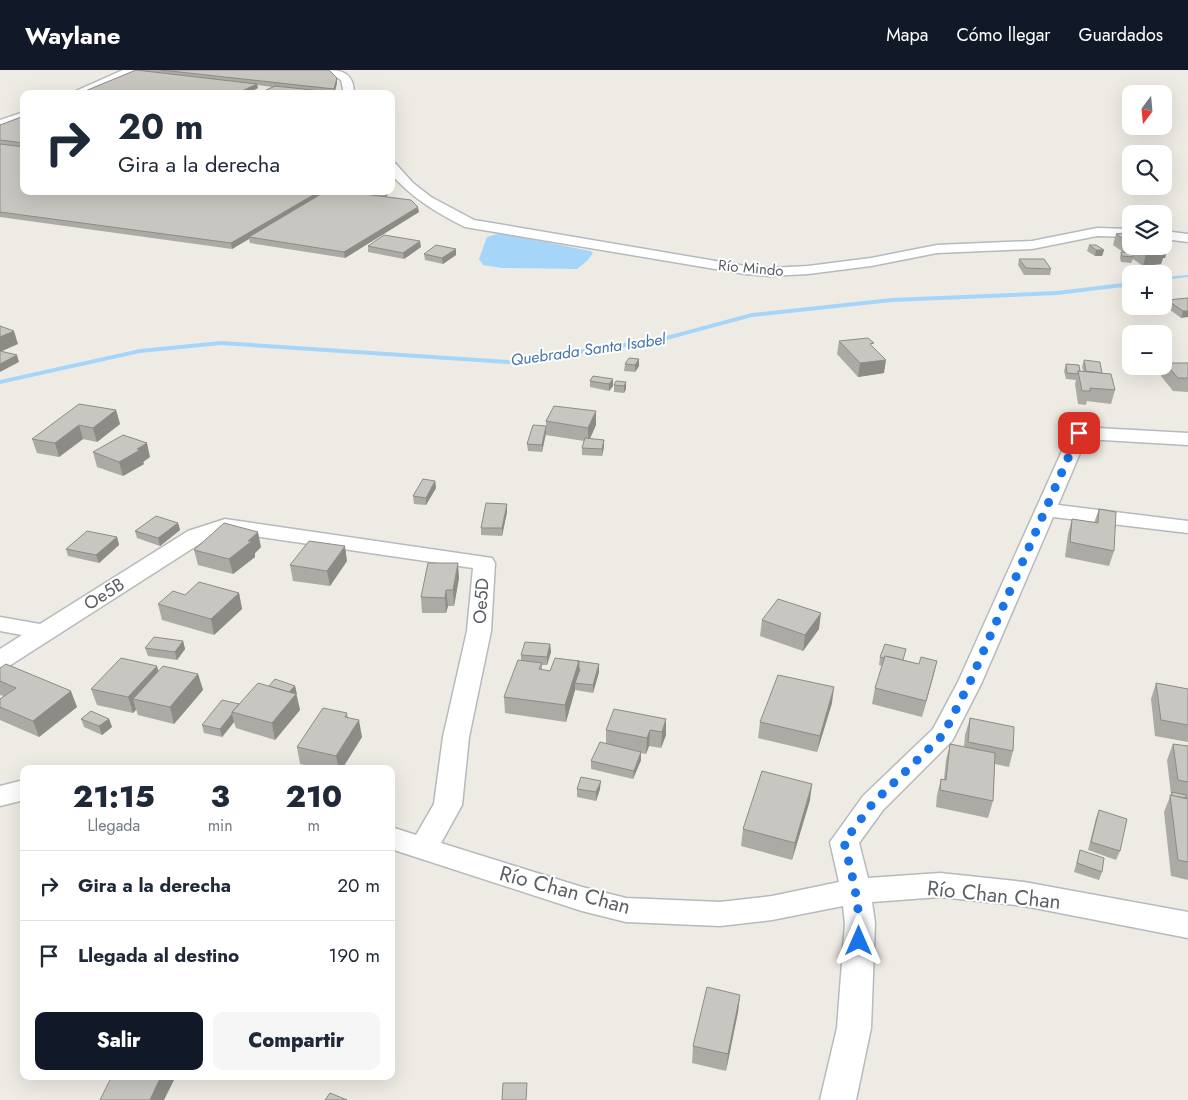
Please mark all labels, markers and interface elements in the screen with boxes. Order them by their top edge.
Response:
text: Waylane [25,18,120,53]
text: Mapa [886,22,928,48]
text: Cómo llegar [956,22,1051,48]
text: Guardados [1079,22,1163,48]
north arrow [1122,85,1172,135]
map controls [1122,85,1172,375]
text: 20 m [118,102,203,152]
icon: right [35,110,100,175]
button: search [1122,145,1172,195]
text: Gira a la derecha [118,148,280,180]
button: layers [1122,205,1172,255]
street label: Río Mindo [717,254,785,282]
button: + [1122,265,1172,315]
button: − [1122,325,1172,375]
water label: Quebrada Santa Isabel [509,327,668,372]
pin [1058,412,1100,454]
icon: arrive [1065,419,1093,447]
street label: Oe5B [79,571,129,617]
street label: Oe5D [466,577,496,625]
text: 21:15 [73,775,155,818]
text: 3 [211,775,230,818]
text: 210 [285,775,342,818]
text: Llegada [87,814,140,837]
text: min [208,814,233,837]
text: m [308,814,320,837]
street label: Río Chan Chan [496,858,634,922]
icon: right [35,872,63,900]
text: Gira a la derecha [78,872,231,899]
text: 20 m [337,872,380,899]
street label: Río Chan Chan [926,873,1062,917]
position arrow [832,914,884,966]
icon: arrive [35,942,63,970]
text: Llegada al destino [78,942,239,969]
text: 190 m [329,942,380,969]
button: Salir [35,1012,203,1070]
button: Compartir [213,1012,380,1070]

